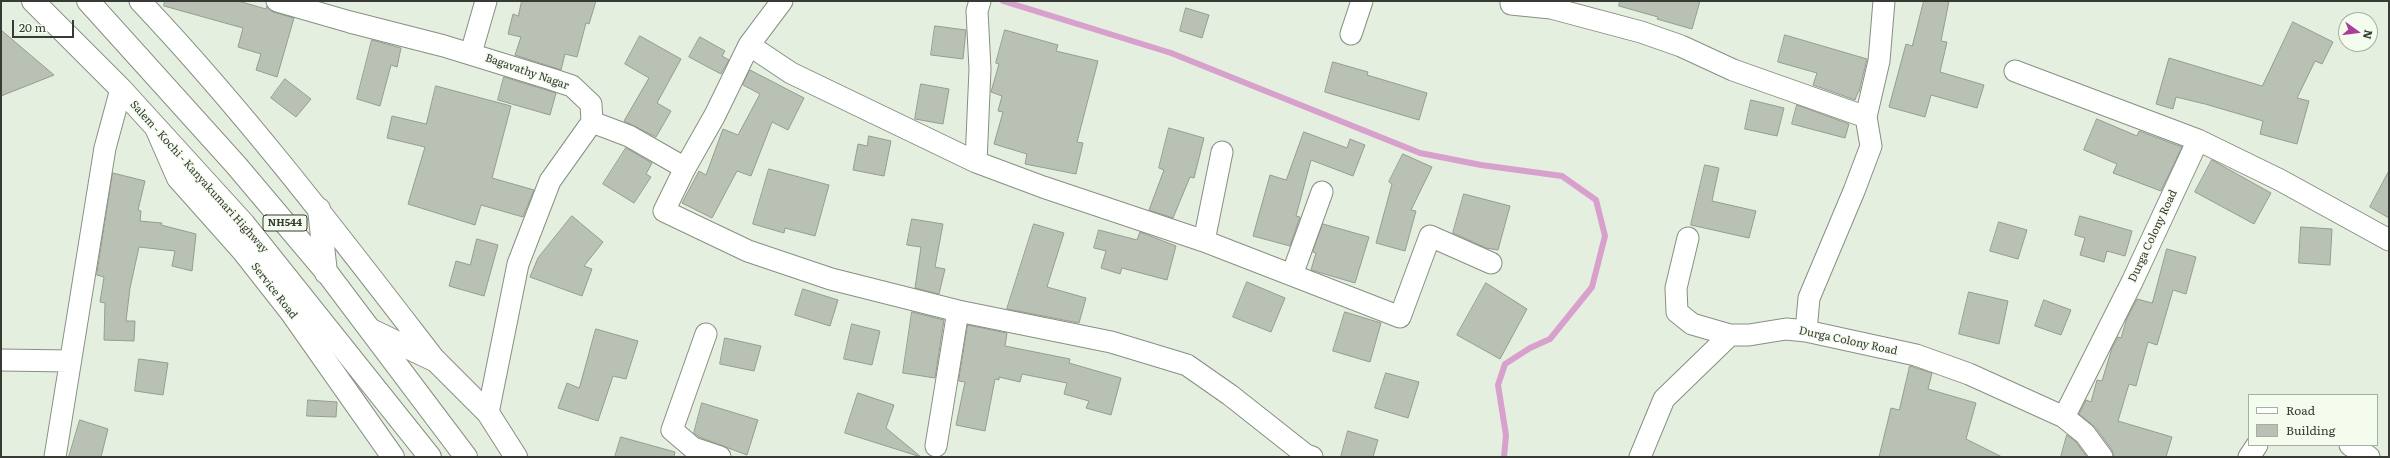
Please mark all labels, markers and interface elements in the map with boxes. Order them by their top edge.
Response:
scale bar [14,12,76,38]
north arrow [2338,12,2378,52]
text: 20 m [19,18,46,36]
text: N [2360,28,2378,41]
street label: Bagavathy Nagar [483,51,571,93]
street label: Salem - Kochi - Kanyakumari Highway [127,98,271,256]
street label: Durga Colony Road [2126,188,2180,284]
road number: NH544 [263,215,307,231]
street label: Service Road [248,260,300,322]
street label: Durga Colony Road [1797,324,1899,358]
legend [2248,394,2378,446]
text: Road [2286,401,2315,419]
text: Building [2286,421,2335,439]

